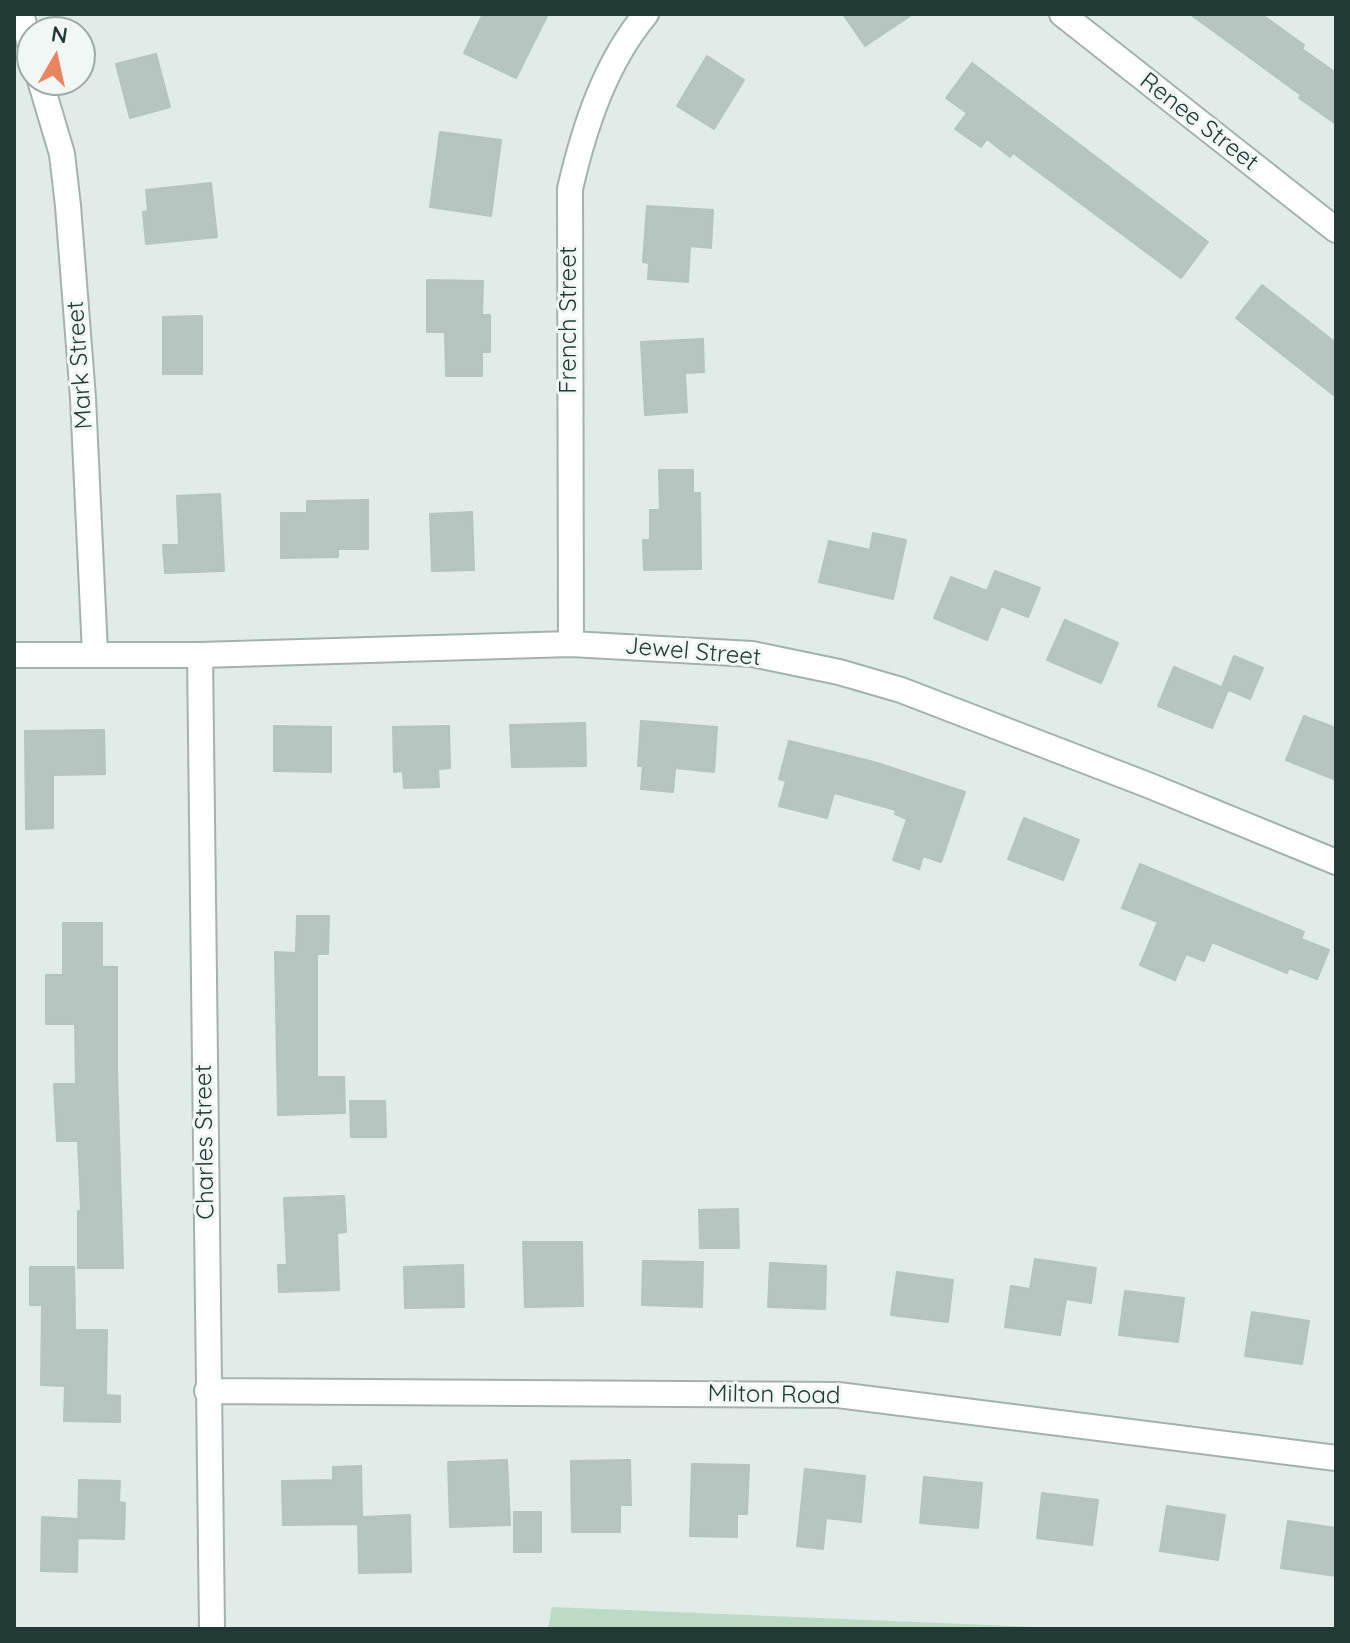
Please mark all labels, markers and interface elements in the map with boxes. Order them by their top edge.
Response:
north arrow [16,16,96,96]
text: N [49,19,70,49]
street label: Renee Street [1134,67,1264,177]
street label: French Street [555,246,583,394]
street label: Mark Street [61,300,99,430]
street label: Jewel Street [624,632,762,672]
street label: Charles Street [189,1064,221,1220]
street label: Milton Road [707,1379,841,1411]

